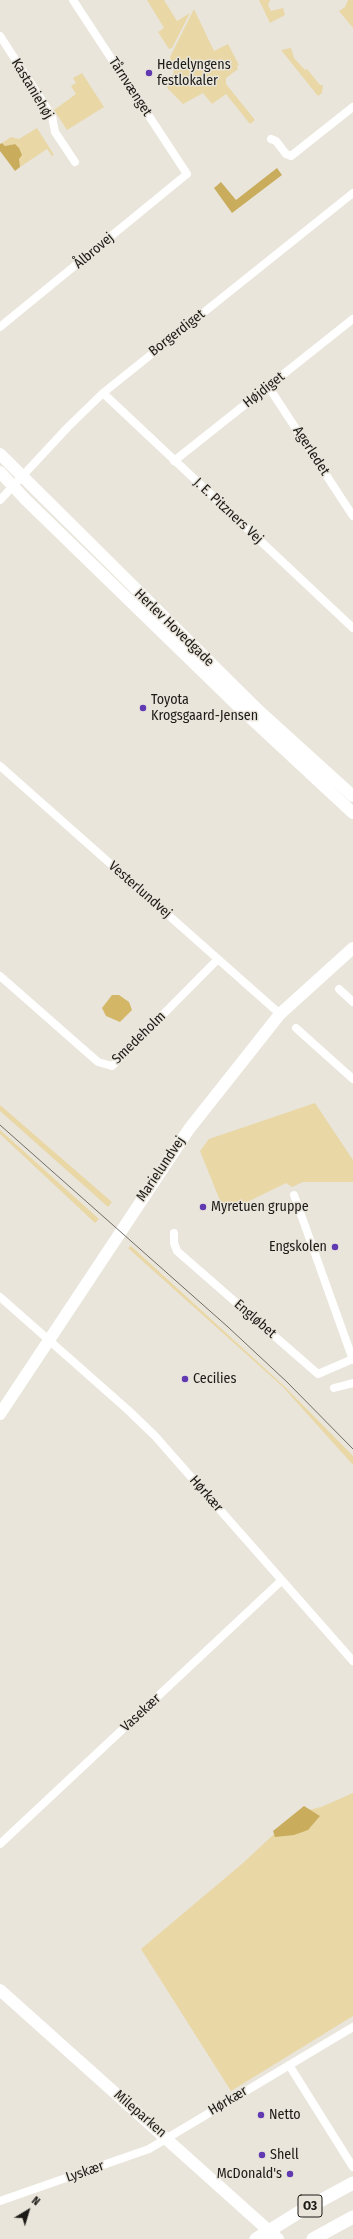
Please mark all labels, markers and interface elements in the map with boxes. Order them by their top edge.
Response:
street label: Tårnvænget [105,54,155,120]
street label: Kastaniehøj [7,56,57,122]
place label: Hedelyngens festlokaler [157,57,231,90]
marker: Hedelyngens festlokaler [144,68,154,78]
street label: Ålbrovej [71,229,117,273]
street label: Borgerdiget [146,306,208,360]
street label: Højdiget [240,369,288,411]
street label: Agerledet [289,423,333,479]
street label: J. E. Pitzners Vej [190,474,266,548]
street label: Herlev Hovedgade [131,586,217,670]
place label: Toyota Krogsgaard-Jensen [151,692,258,724]
marker: Toyota Krogsgaard-Jensen [138,703,148,713]
street label: Vesterlundvej [105,858,175,922]
street label: Smedeholm [109,1008,169,1068]
street label: Marielundvej [133,1133,189,1205]
place label: Myretuen gruppe [211,1199,309,1215]
marker: Myretuen gruppe [198,1202,208,1212]
place label: Engskolen [269,1239,327,1255]
marker: Engskolen [330,1242,340,1252]
street label: Engløbet [231,1296,279,1342]
place label: Cecilies [193,1371,236,1387]
marker: Cecilies [180,1374,190,1384]
street label: Hørkær [186,1472,226,1516]
street label: Vasekær [118,1690,164,1736]
street label: Hørkær [205,2083,251,2119]
street label: Mileparken [110,2087,170,2141]
place label: Netto [269,2107,301,2123]
marker: Netto [256,2110,266,2120]
place label: Shell [270,2147,299,2163]
marker: Shell [257,2150,267,2160]
street label: Lyskær [64,2158,106,2186]
place label: McDonald's [217,2166,282,2182]
marker: McDonald's [285,2169,295,2179]
north arrow [8,2191,48,2231]
text: N [29,2194,42,2208]
road number: O3 [298,2195,322,2217]

